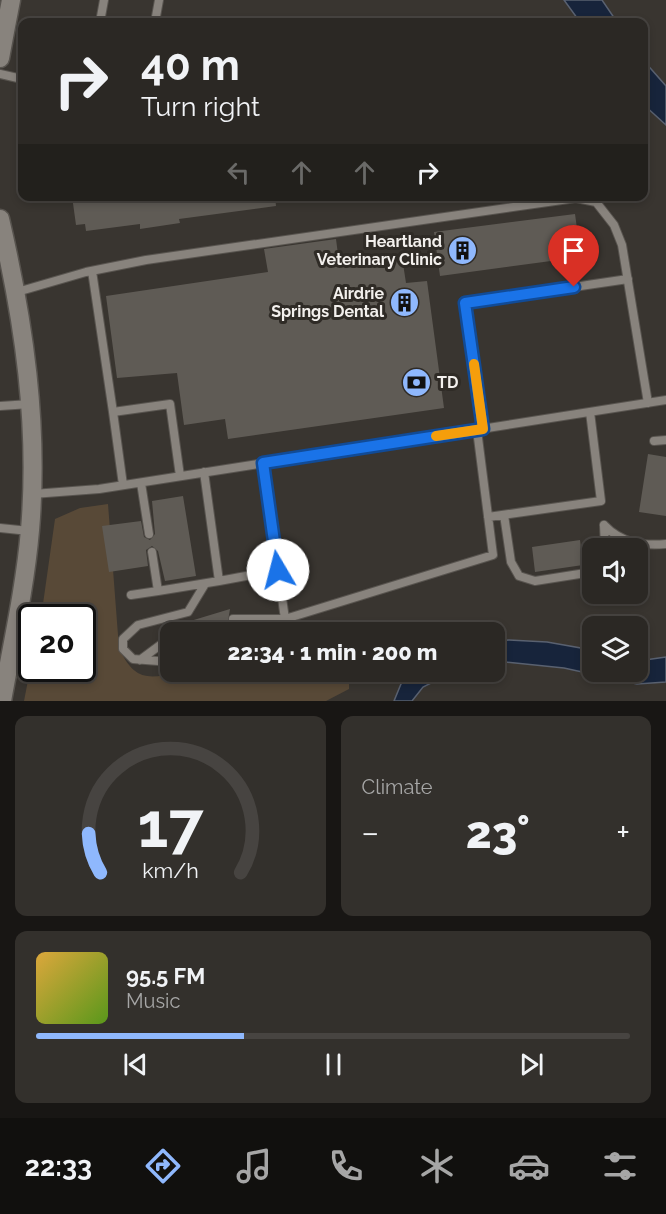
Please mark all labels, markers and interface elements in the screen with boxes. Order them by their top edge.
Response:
text: 40 m [141,41,240,90]
icon: right [42,42,120,120]
text: Turn right [141,91,260,122]
icon: left [222,156,255,189]
icon: ahead [285,156,318,189]
icon: ahead [348,156,381,189]
icon: right [411,156,444,189]
pin [548,225,599,287]
place label: Heartland Veterinary Clinic [317,232,442,269]
building icon: Heartland Veterinary Clinic [447,234,479,266]
icon: arrive [557,234,590,267]
place label: Airdrie Springs Dental [271,284,385,321]
building icon: Airdrie Springs Dental [389,286,421,318]
bank icon: TD [400,366,432,398]
place label: TD [437,373,458,392]
position arrow [246,538,310,602]
map controls [582,538,648,682]
button: sound [582,538,648,604]
speed limit sign: 20 [18,604,96,682]
button: layers [582,616,648,682]
text: 22:34 · 1 min · 200 m [228,639,437,665]
text: Climate [362,775,433,799]
text: 17 [137,788,204,862]
text: 23° [466,806,530,859]
text: − [362,813,379,852]
text: + [616,813,630,852]
text: km/h [142,858,199,883]
text: 95.5 FM [126,963,205,989]
text: Music [126,989,180,1013]
icon: previous [119,1048,152,1081]
icon: pause [317,1048,350,1081]
icon: next [515,1048,548,1081]
icon: directions [142,1145,184,1187]
icon: music [233,1145,275,1187]
icon: phone [325,1145,367,1187]
icon: climate [416,1145,458,1187]
icon: car [508,1145,550,1187]
icon: filters [599,1145,641,1187]
text: 22:33 [25,1151,92,1182]

